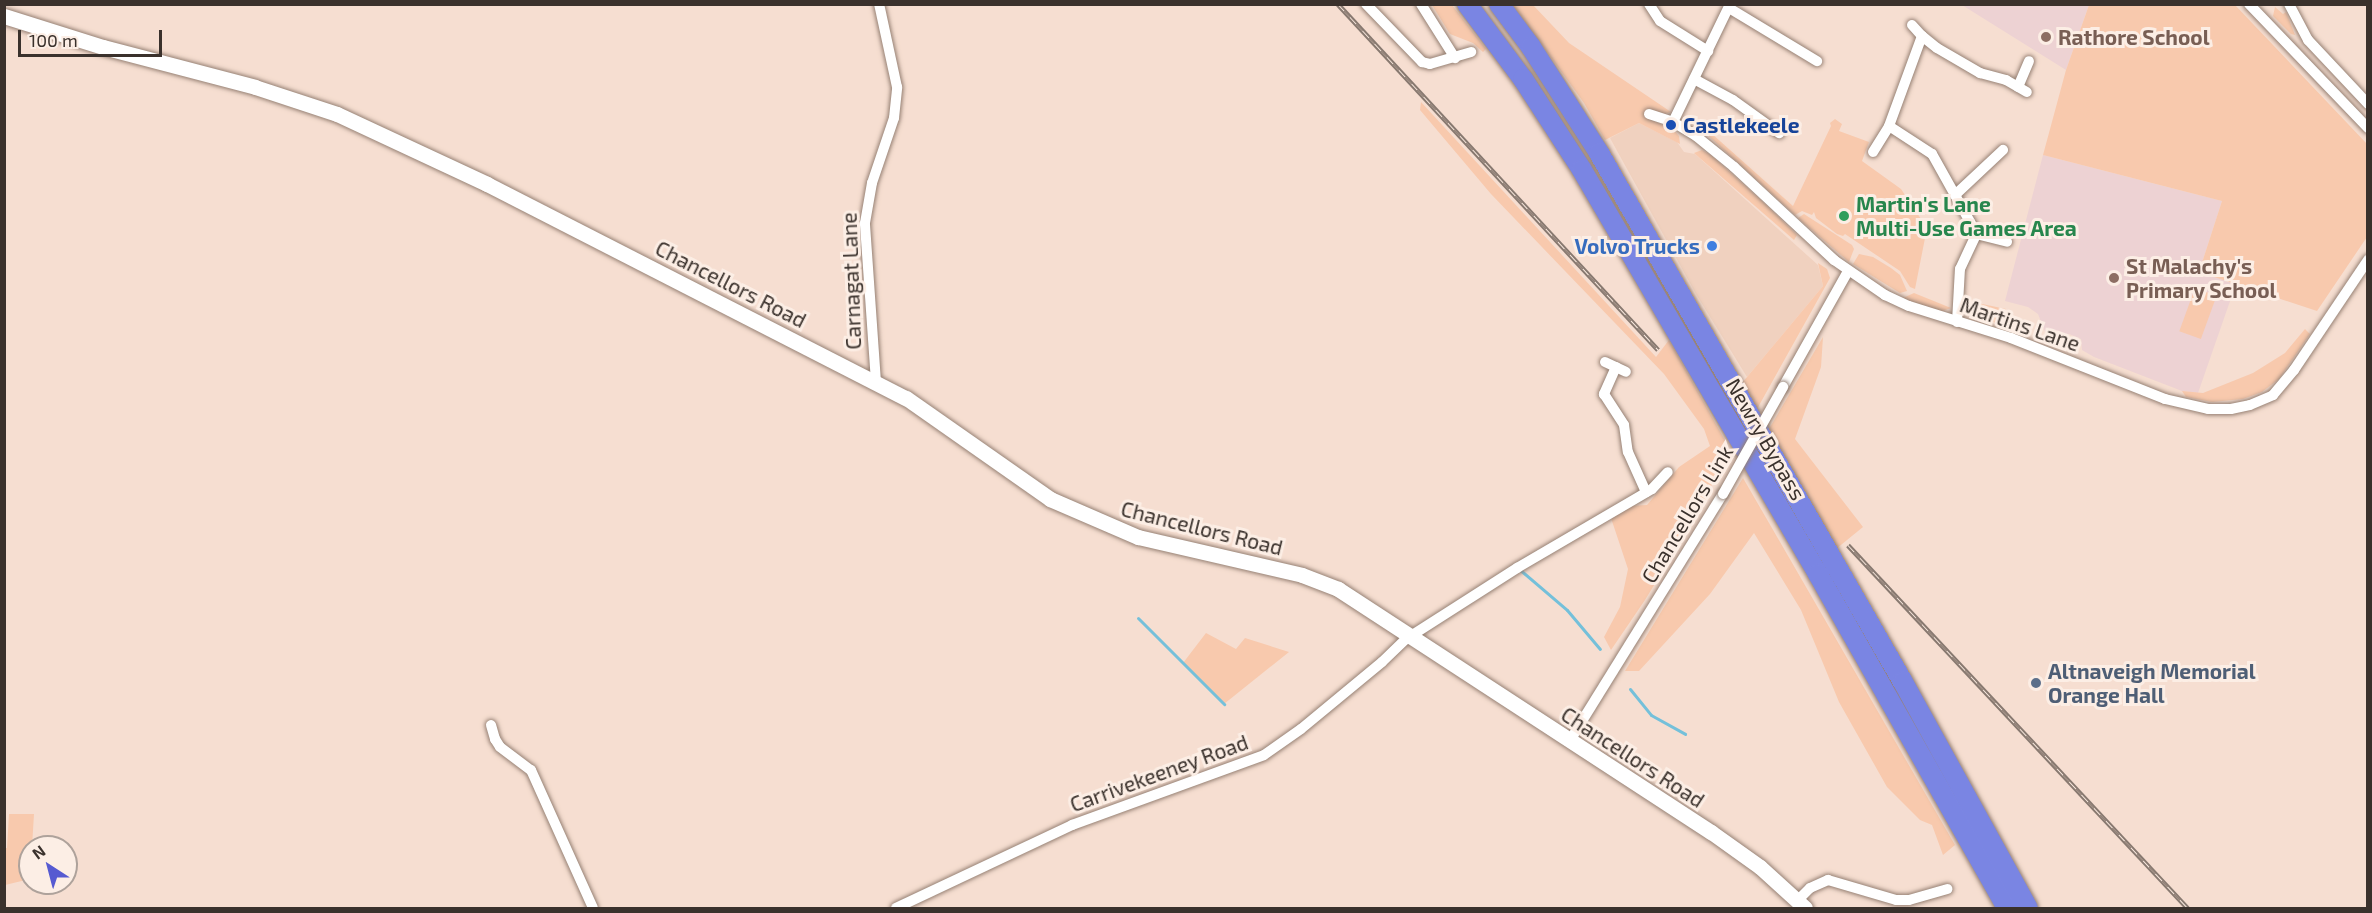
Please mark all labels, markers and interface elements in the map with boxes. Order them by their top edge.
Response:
scale bar [21,18,165,56]
place label: Rathore School [2058,24,2210,50]
text: 100 m [29,29,78,51]
marker: Rathore School [2039,30,2053,44]
place label: Castlekeele [1683,112,1800,138]
marker: Castlekeele [1664,118,1678,132]
place label: Martin's Lane Multi-Use Games Area [1856,191,2077,241]
marker: Martin's Lane Multi-Use Games Area [1837,209,1851,223]
street label: Carnagat Lane [836,212,866,350]
place label: Volvo Trucks [1574,233,1700,259]
street label: Chancellors Road [651,235,811,333]
marker: Volvo Trucks [1705,239,1719,253]
place label: St Malachy's Primary School [2126,253,2277,303]
marker: St Malachy's Primary School [2107,271,2121,285]
street label: Martins Lane [1957,292,2083,356]
street label: Newry Bypass [1721,373,1811,505]
street label: Chancellors Link [1636,441,1738,587]
street label: Chancellors Road [1119,496,1285,560]
place label: Altnaveigh Memorial Orange Hall [2048,658,2256,708]
marker: Altnaveigh Memorial Orange Hall [2029,676,2043,690]
street label: Chancellors Road [1557,701,1709,813]
street label: Carrivekeeney Road [1066,729,1252,817]
north arrow [18,835,78,895]
text: N [28,841,49,863]

